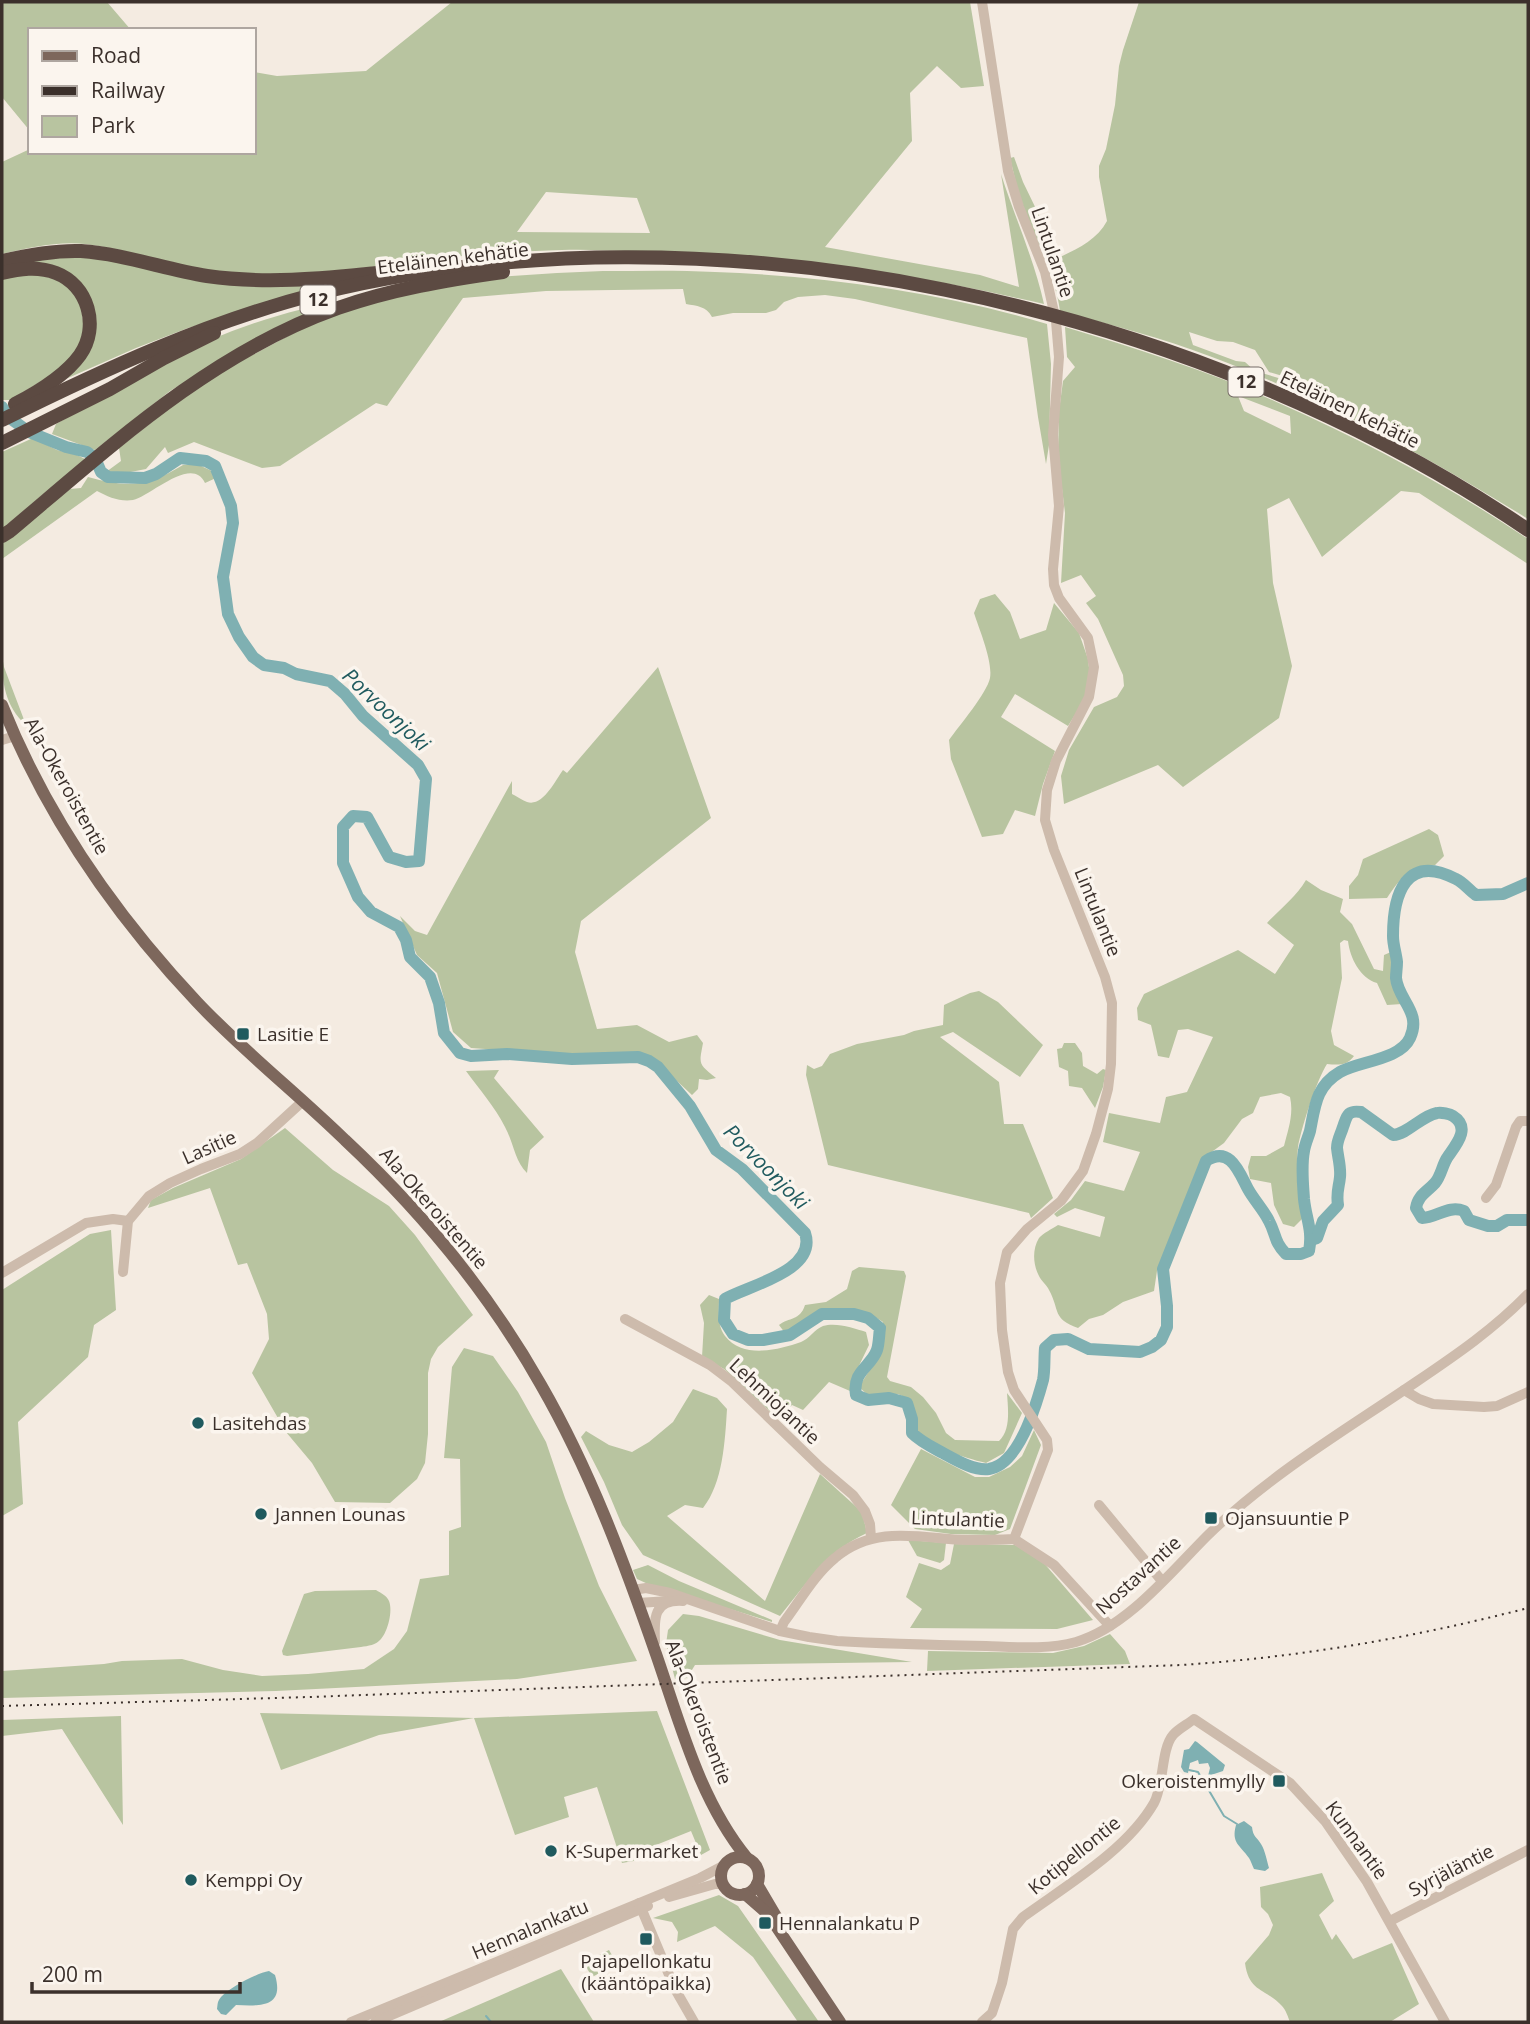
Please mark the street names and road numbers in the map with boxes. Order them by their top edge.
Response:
street label: Lintulantie [1025,203,1081,301]
street label: Eteläinen kehätie [376,236,530,280]
road number: 12 [300,286,336,314]
street label: Eteläinen kehätie [1276,364,1424,454]
road number: 12 [1228,368,1264,396]
street label: Ala-Okeroistentie [18,713,116,859]
street label: Lintulantie [1068,864,1128,960]
street label: Lasitie [178,1124,240,1170]
street label: Ala-Okeroistentie [374,1142,494,1274]
street label: Lehmiojantie [724,1352,826,1450]
street label: Lintulantie [911,1504,1005,1534]
street label: Nostavantie [1090,1530,1186,1620]
street label: Ala-Okeroistentie [659,1636,739,1788]
street label: Kunnantie [1320,1796,1394,1884]
street label: Kotipellontie [1022,1810,1126,1900]
street label: Syrjäläntie [1404,1837,1498,1903]
street label: Hennalankatu [468,1893,592,1965]

